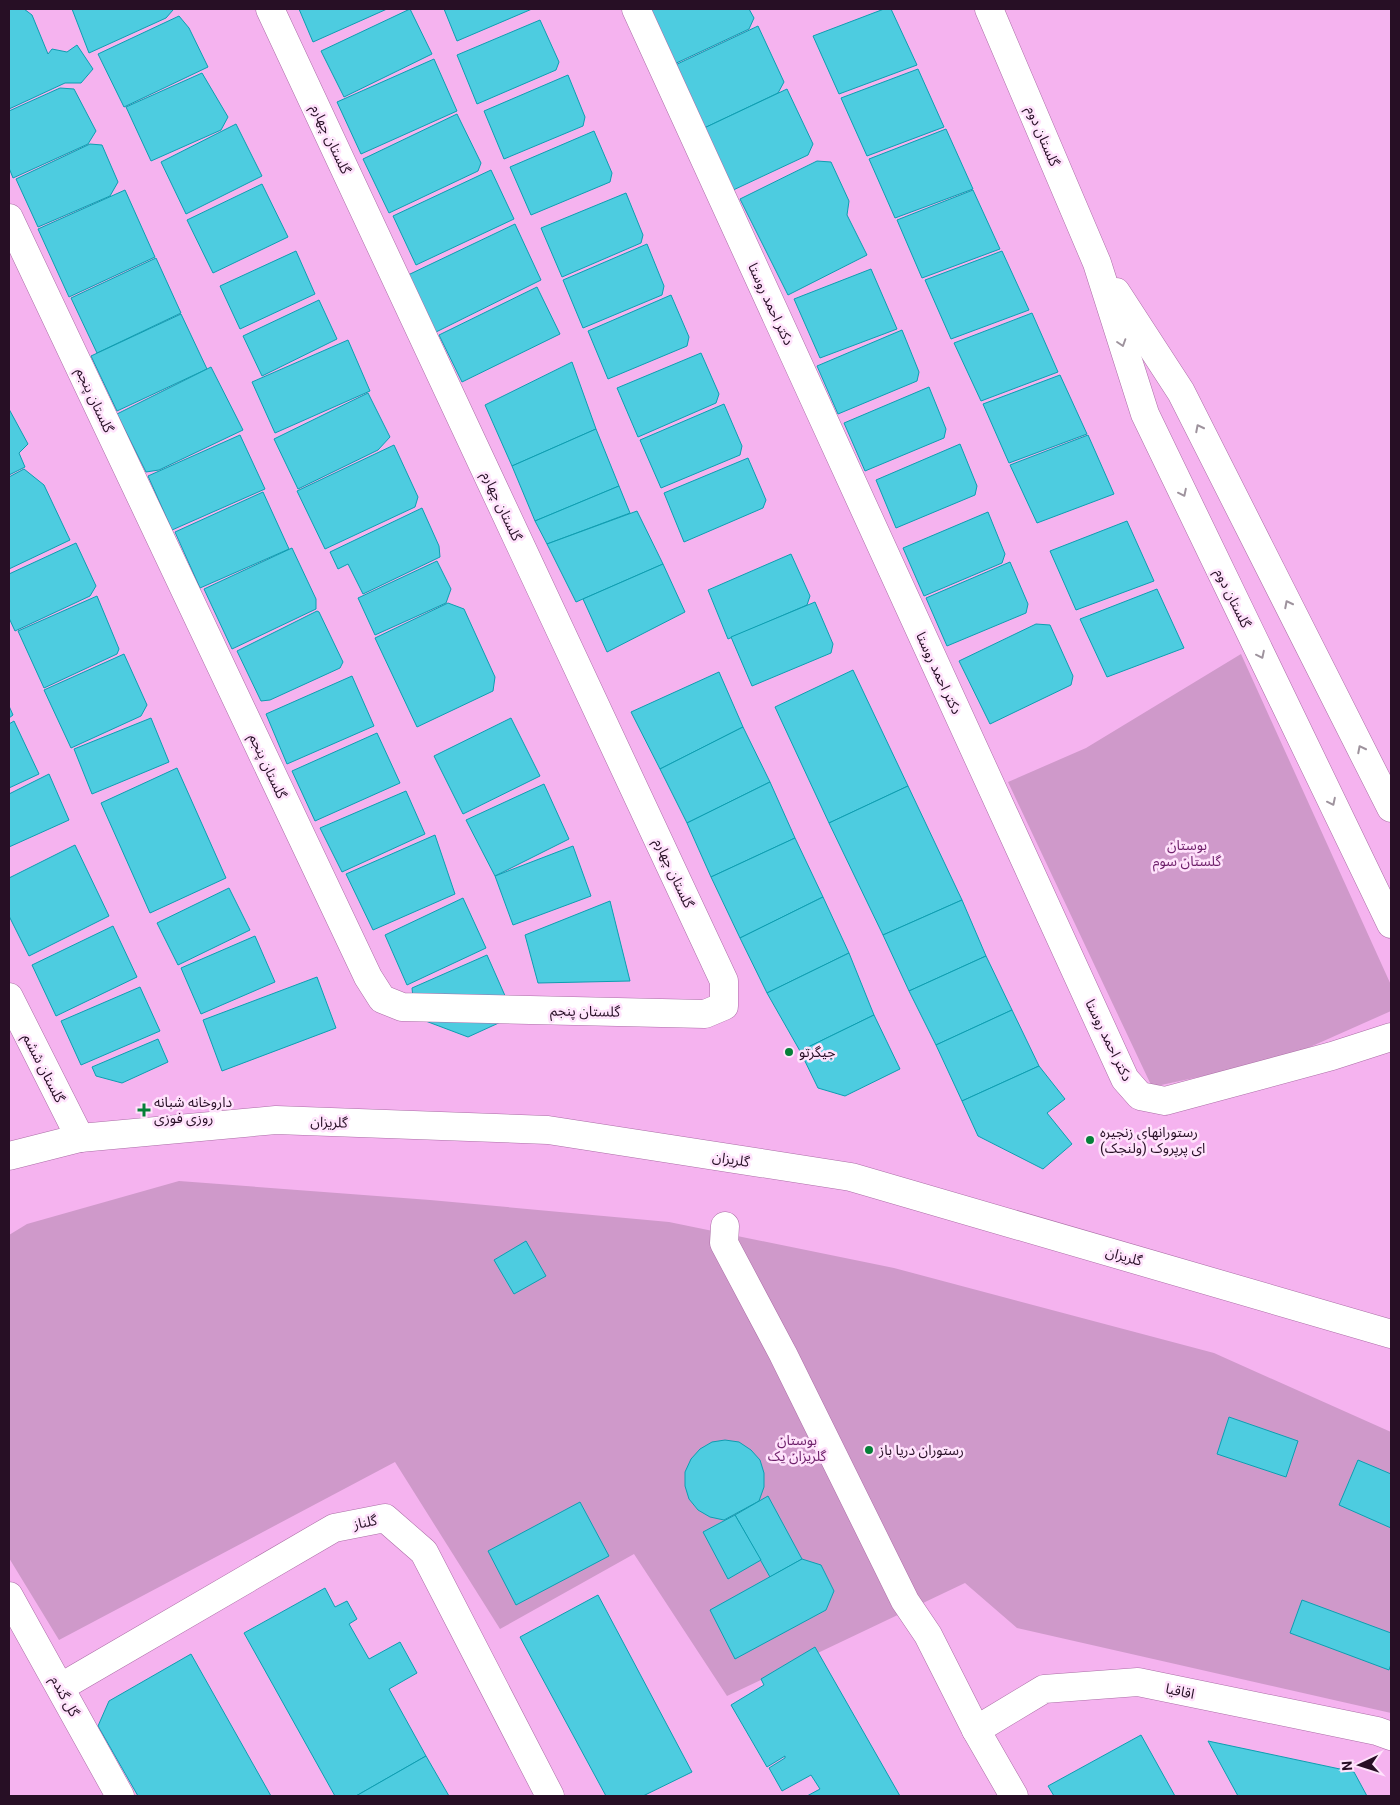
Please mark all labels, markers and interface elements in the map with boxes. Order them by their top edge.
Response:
street label: گلستان چهارم [305,102,354,178]
street label: گلستان دوم [1020,103,1063,170]
street label: دکتر احمد روستا [744,260,797,348]
one-way arrow [1117,338,1127,347]
street label: گلستان پنجم [70,365,117,437]
one-way arrow [1195,424,1205,433]
street label: گلستان چهارم [476,469,525,545]
one-way arrow [1177,488,1187,497]
street label: گلستان دوم [1209,566,1254,632]
one-way arrow [1284,600,1294,609]
street label: دکتر احمد روستا [912,629,965,717]
one-way arrow [1255,650,1266,659]
street label: گلستان پنجم [243,731,290,803]
one-way arrow [1357,745,1367,754]
one-way arrow [1326,796,1336,805]
street label: گلستان چهارم [648,836,697,912]
park label: بوستان گلستان سوم [1153,837,1222,872]
street label: دکتر احمد روستا [1081,997,1136,1084]
street label: گلستان پنجم [550,1002,620,1023]
street label: گلستان ششم [17,1031,68,1107]
place label: جیگرتو [799,1044,836,1061]
marker: جیگرتو [783,1046,795,1058]
place label: داروخانه شبانه روزی فوزی [154,1094,233,1127]
marker: داروخانه شبانه روزی فوزی [138,1104,150,1116]
street label: گلریزان [310,1113,348,1132]
place label: رستورانهای زنجیره ای پرپروک (ولنجک) [1100,1124,1205,1158]
marker: رستورانهای زنجیره ای پرپروک (ولنجک) [1084,1134,1096,1146]
street label: گلریزان [711,1148,751,1171]
street label: گلریزان [1104,1243,1144,1270]
park label: بوستان گلریزان یک [768,1432,827,1465]
place label: رستوران دریا باز [878,1442,964,1459]
marker: رستوران دریا باز [863,1444,875,1456]
street label: گلناز [351,1512,379,1533]
street label: گل گندم [45,1673,83,1721]
street label: اقاقیا [1164,1680,1196,1702]
north arrow [1335,1740,1385,1790]
text: N [1339,1760,1355,1771]

